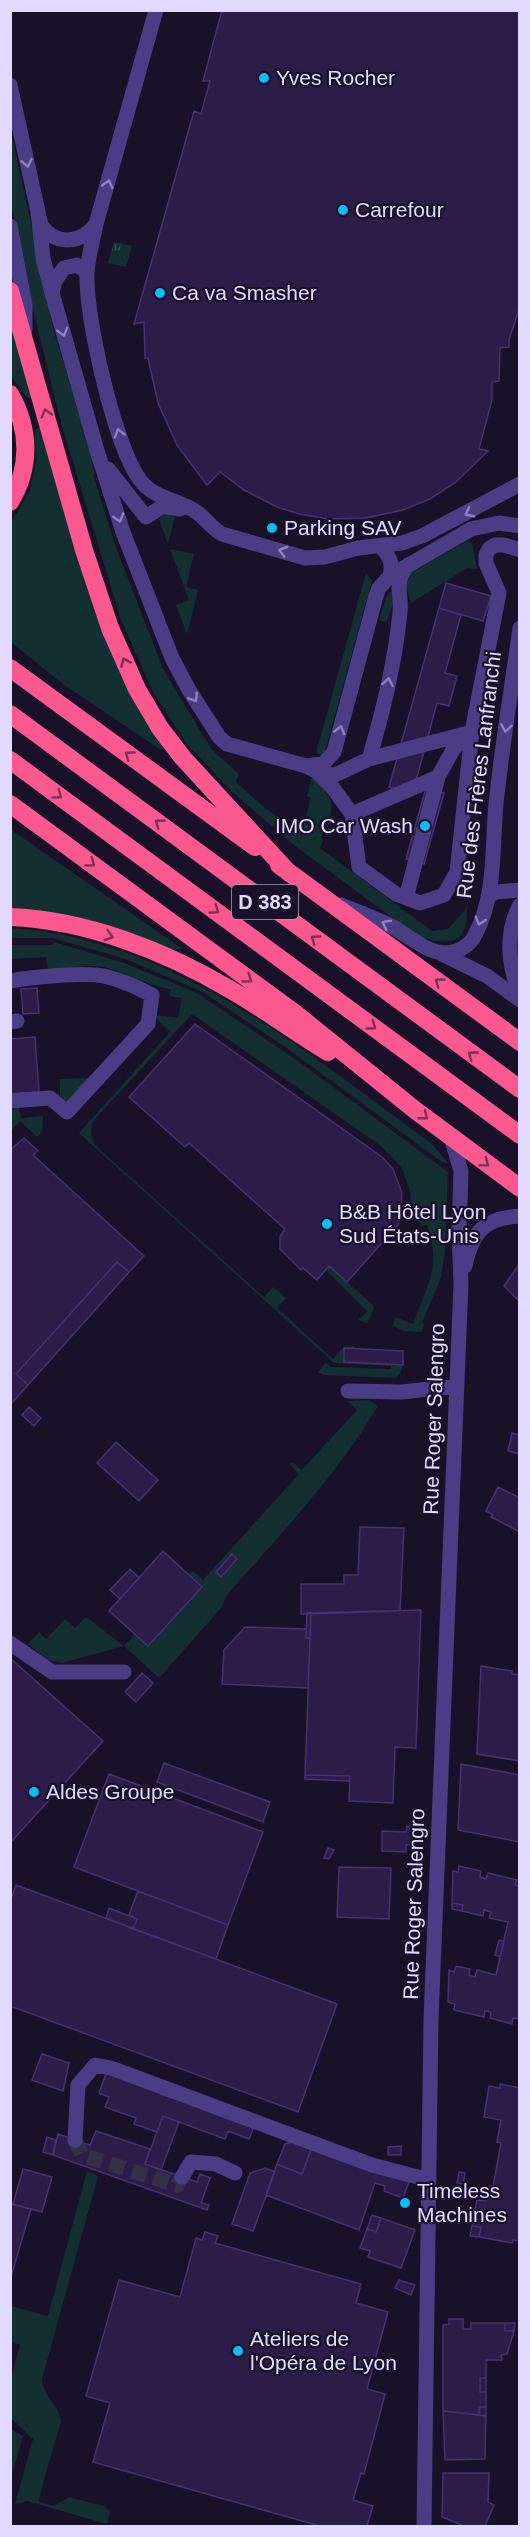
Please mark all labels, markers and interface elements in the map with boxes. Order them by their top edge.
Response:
place label: Yves Rocher [276,66,395,89]
marker: Yves Rocher [257,71,271,85]
one-way arrow [20,158,33,168]
one-way arrow [101,179,113,189]
place label: Carrefour [355,198,444,221]
marker: Carrefour [336,203,350,217]
place label: Ca va Smasher [172,281,317,304]
marker: Ca va Smasher [153,286,167,300]
one-way arrow [56,326,68,336]
one-way arrow [40,408,53,418]
one-way arrow [114,428,126,439]
one-way arrow [465,506,475,517]
one-way arrow [112,512,124,523]
place label: Parking SAV [284,516,402,539]
marker: Parking SAV [265,521,279,535]
one-way arrow [278,546,289,558]
street label: Rue des Frères Lanfranchi [452,650,505,900]
one-way arrow [121,657,133,668]
one-way arrow [382,678,394,687]
one-way arrow [186,692,198,702]
one-way arrow [501,723,513,732]
one-way arrow [333,726,345,736]
one-way arrow [125,751,136,762]
one-way arrow [51,788,62,799]
place label: IMO Car Wash [275,814,413,837]
one-way arrow [154,819,165,830]
marker: IMO Car Wash [418,819,432,833]
one-way arrow [85,856,96,867]
road number: D 383 [232,885,298,919]
one-way arrow [208,903,219,914]
one-way arrow [475,915,487,926]
one-way arrow [381,920,392,932]
one-way arrow [103,929,114,941]
one-way arrow [311,935,322,946]
one-way arrow [242,972,253,983]
one-way arrow [434,978,445,989]
one-way arrow [365,1019,376,1030]
one-way arrow [468,1051,479,1062]
one-way arrow [417,1109,428,1120]
one-way arrow [479,1155,490,1166]
place label: B&B Hôtel Lyon Sud États-Unis [339,1200,486,1247]
marker: B&B Hôtel Lyon Sud États-Unis [320,1217,334,1231]
street label: Rue Roger Salengro [419,1323,448,1515]
place label: Aldes Groupe [46,1780,174,1803]
marker: Aldes Groupe [27,1785,41,1799]
street label: Rue Roger Salengro [399,1808,428,2000]
place label: Timeless Machines [417,2179,507,2226]
marker: Timeless Machines [398,2196,412,2210]
place label: Ateliers de l'Opéra de Lyon [250,2327,397,2374]
marker: Ateliers de l'Opéra de Lyon [231,2344,245,2358]

